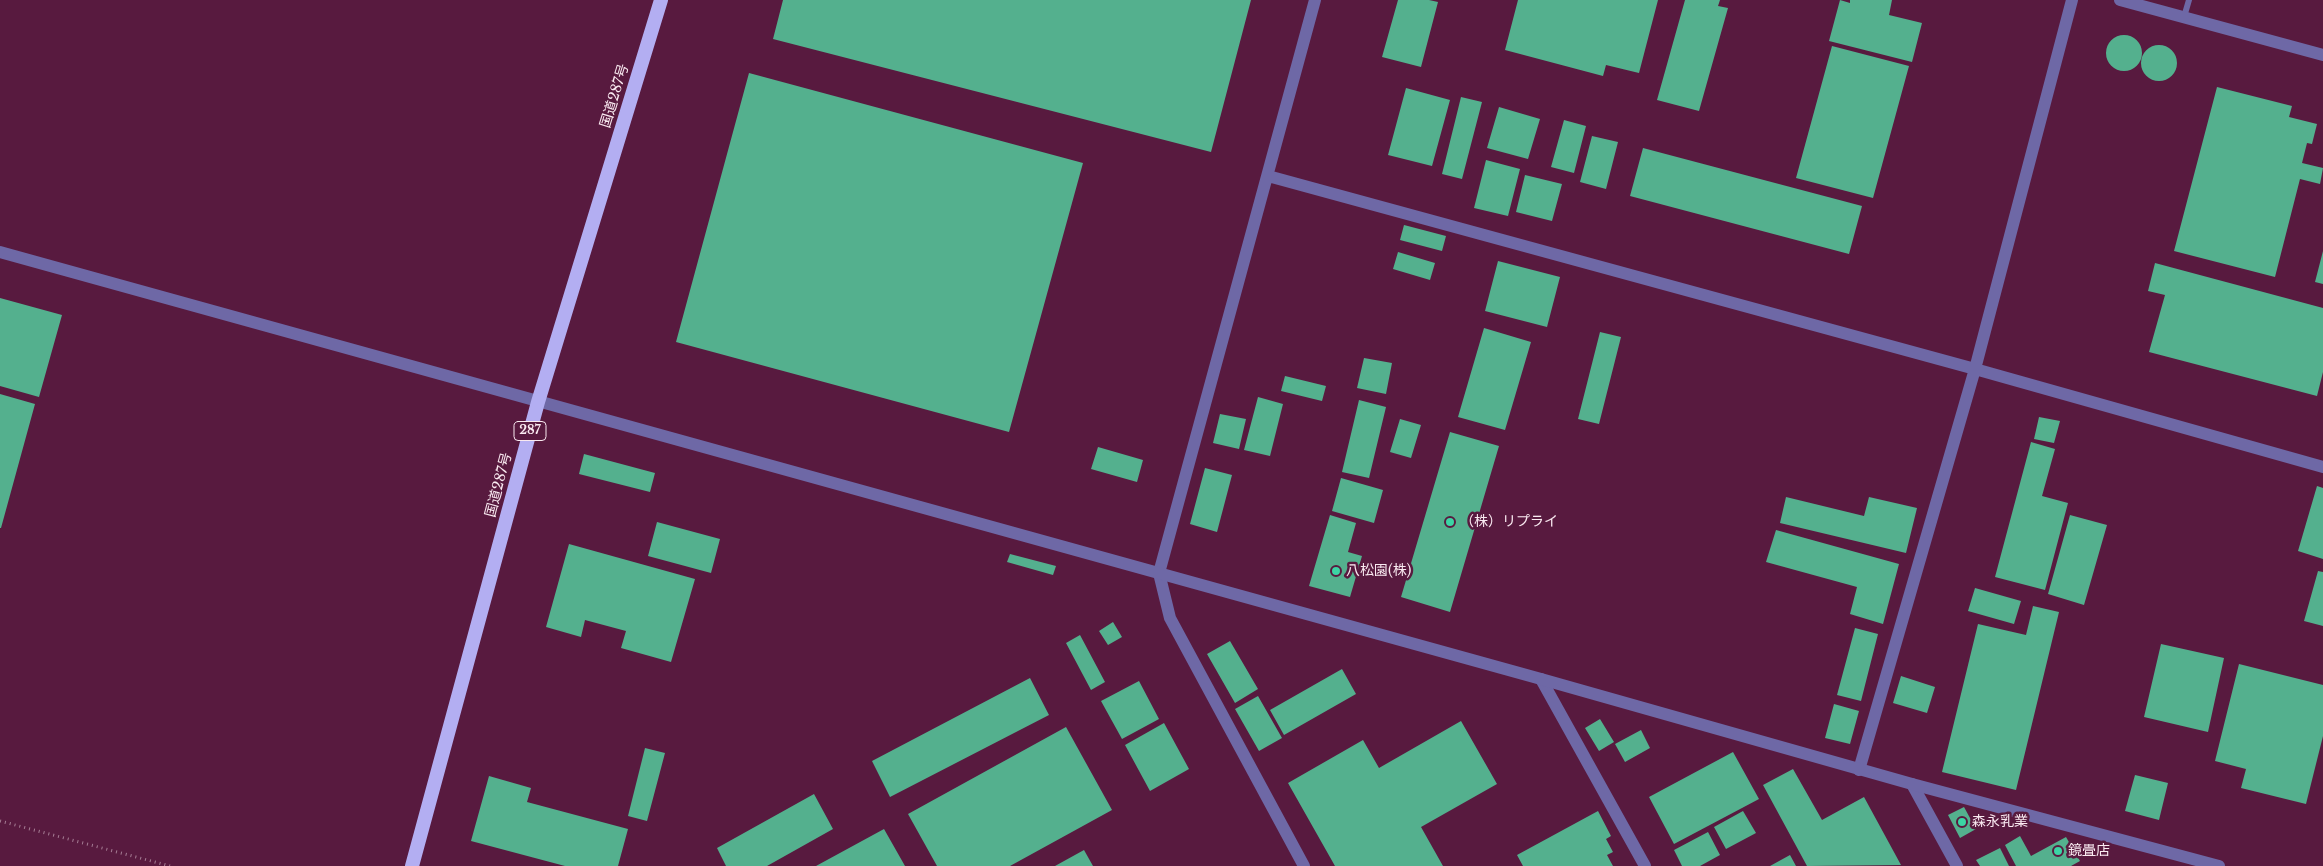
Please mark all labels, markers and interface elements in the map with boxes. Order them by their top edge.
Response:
street label: 国道287号 [597,62,633,130]
road number: 287 [514,422,546,441]
street label: 国道287号 [482,451,516,519]
place label: （株）リプライ [1460,514,1558,530]
marker: （株）リプライ [1444,516,1456,528]
place label: 八松園(株) [1346,563,1411,579]
marker: 八松園(株) [1330,565,1342,577]
place label: 森永乳業 [1972,814,2028,830]
marker: 森永乳業 [1956,816,1968,828]
place label: 鏡畳店 [2068,843,2110,859]
marker: 鏡畳店 [2052,845,2064,857]

